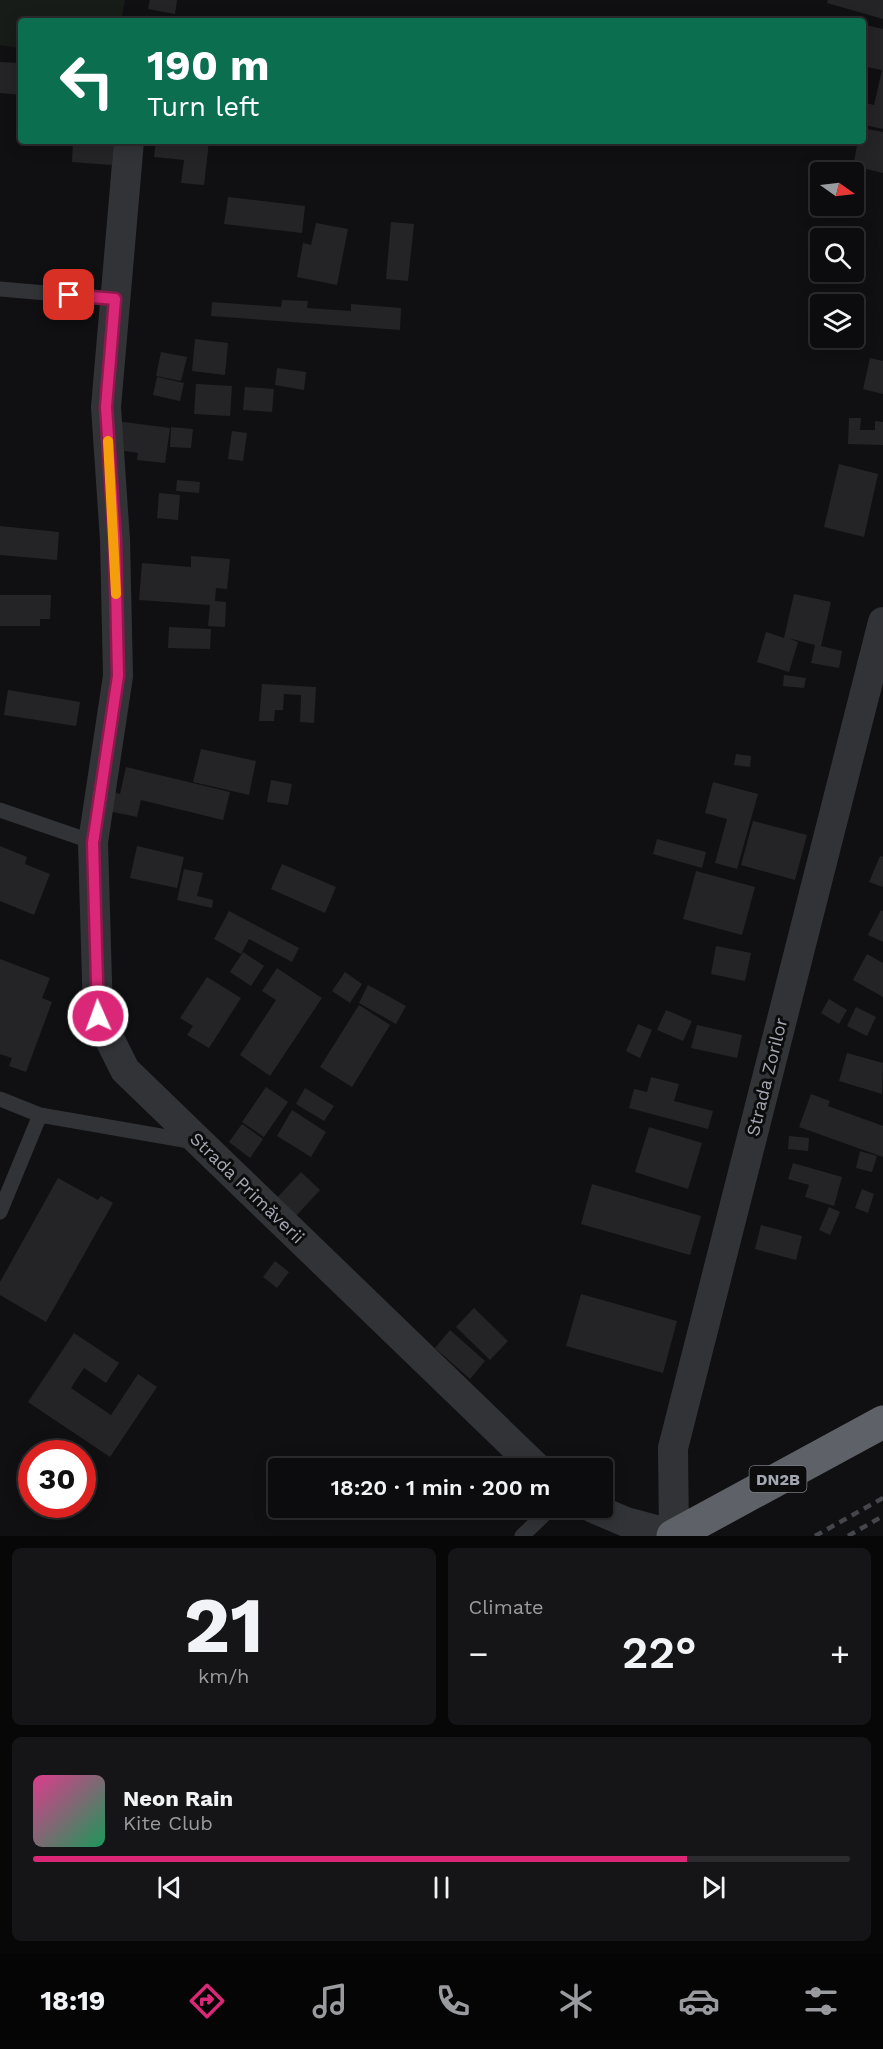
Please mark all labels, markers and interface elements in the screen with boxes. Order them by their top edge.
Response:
text: 190 m [147,41,270,90]
icon: left [48,42,126,120]
text: Turn left [147,91,259,123]
north arrow [810,162,864,216]
map controls [810,162,864,348]
button: search [810,228,864,282]
pin [43,269,94,320]
icon: arrive [52,278,85,311]
button: layers [810,294,864,348]
position arrow [66,984,130,1048]
street label: Strada Zorilor [742,1016,791,1138]
street label: Strada Primăverii [186,1128,309,1247]
speed limit sign: 30 [18,1440,96,1518]
road number: DN2B [750,1466,806,1492]
text: 18:20 · 1 min · 200 m [331,1475,550,1500]
text: 21 [184,1579,264,1671]
text: Climate [469,1595,544,1619]
text: 22° [622,1626,697,1679]
text: − [469,1634,488,1673]
text: + [830,1634,850,1673]
text: km/h [198,1664,250,1688]
text: Neon Rain [123,1786,233,1811]
text: Kite Club [123,1811,213,1835]
icon: previous [153,1871,186,1904]
icon: pause [425,1871,458,1904]
icon: next [697,1871,730,1904]
icon: directions [186,1980,228,2022]
icon: music [309,1980,351,2022]
icon: phone [432,1980,474,2022]
icon: climate [555,1980,597,2022]
icon: car [678,1980,720,2022]
icon: filters [800,1980,842,2022]
text: 18:19 [40,1985,105,2017]

